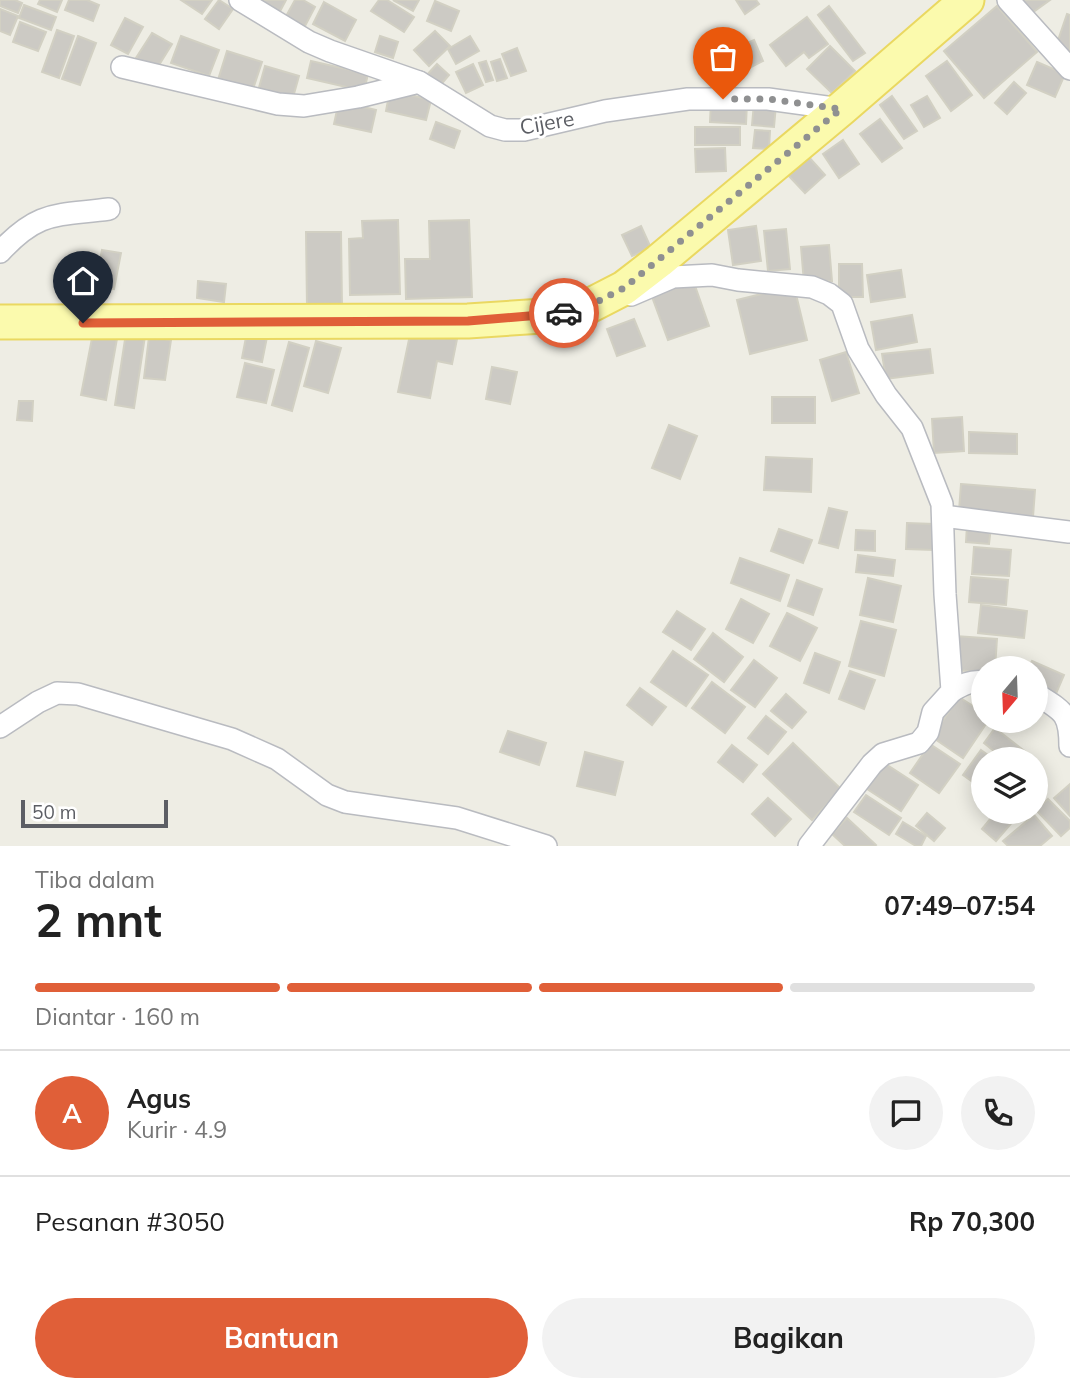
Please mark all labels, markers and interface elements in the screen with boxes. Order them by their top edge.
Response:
pin [693,27,753,99]
icon: bag [704,38,742,76]
street label: Cijere [518,104,576,140]
pin [53,251,113,323]
icon: home [64,262,102,300]
courier [529,278,599,348]
icon: car [545,294,583,332]
north arrow [971,656,1048,733]
map controls [971,656,1048,824]
button: layers [971,747,1048,824]
scale bar [21,797,168,829]
text: 50 m [32,800,76,824]
text: Tiba dalam [35,865,155,894]
text: 07:49–07:54 [884,889,1035,922]
text: 2 mnt [35,891,162,949]
text: Diantar · 160 m [35,1002,200,1031]
button: chat [869,1076,943,1150]
button: phone [961,1076,1035,1150]
text: Agus [127,1082,191,1115]
text: A [62,1097,82,1130]
text: Kurir · 4.9 [127,1115,227,1144]
text: Pesanan #3050 [35,1205,225,1238]
text: Rp 70,300 [909,1205,1035,1238]
button: Bantuan [35,1298,528,1378]
button: Bagikan [542,1298,1035,1378]

